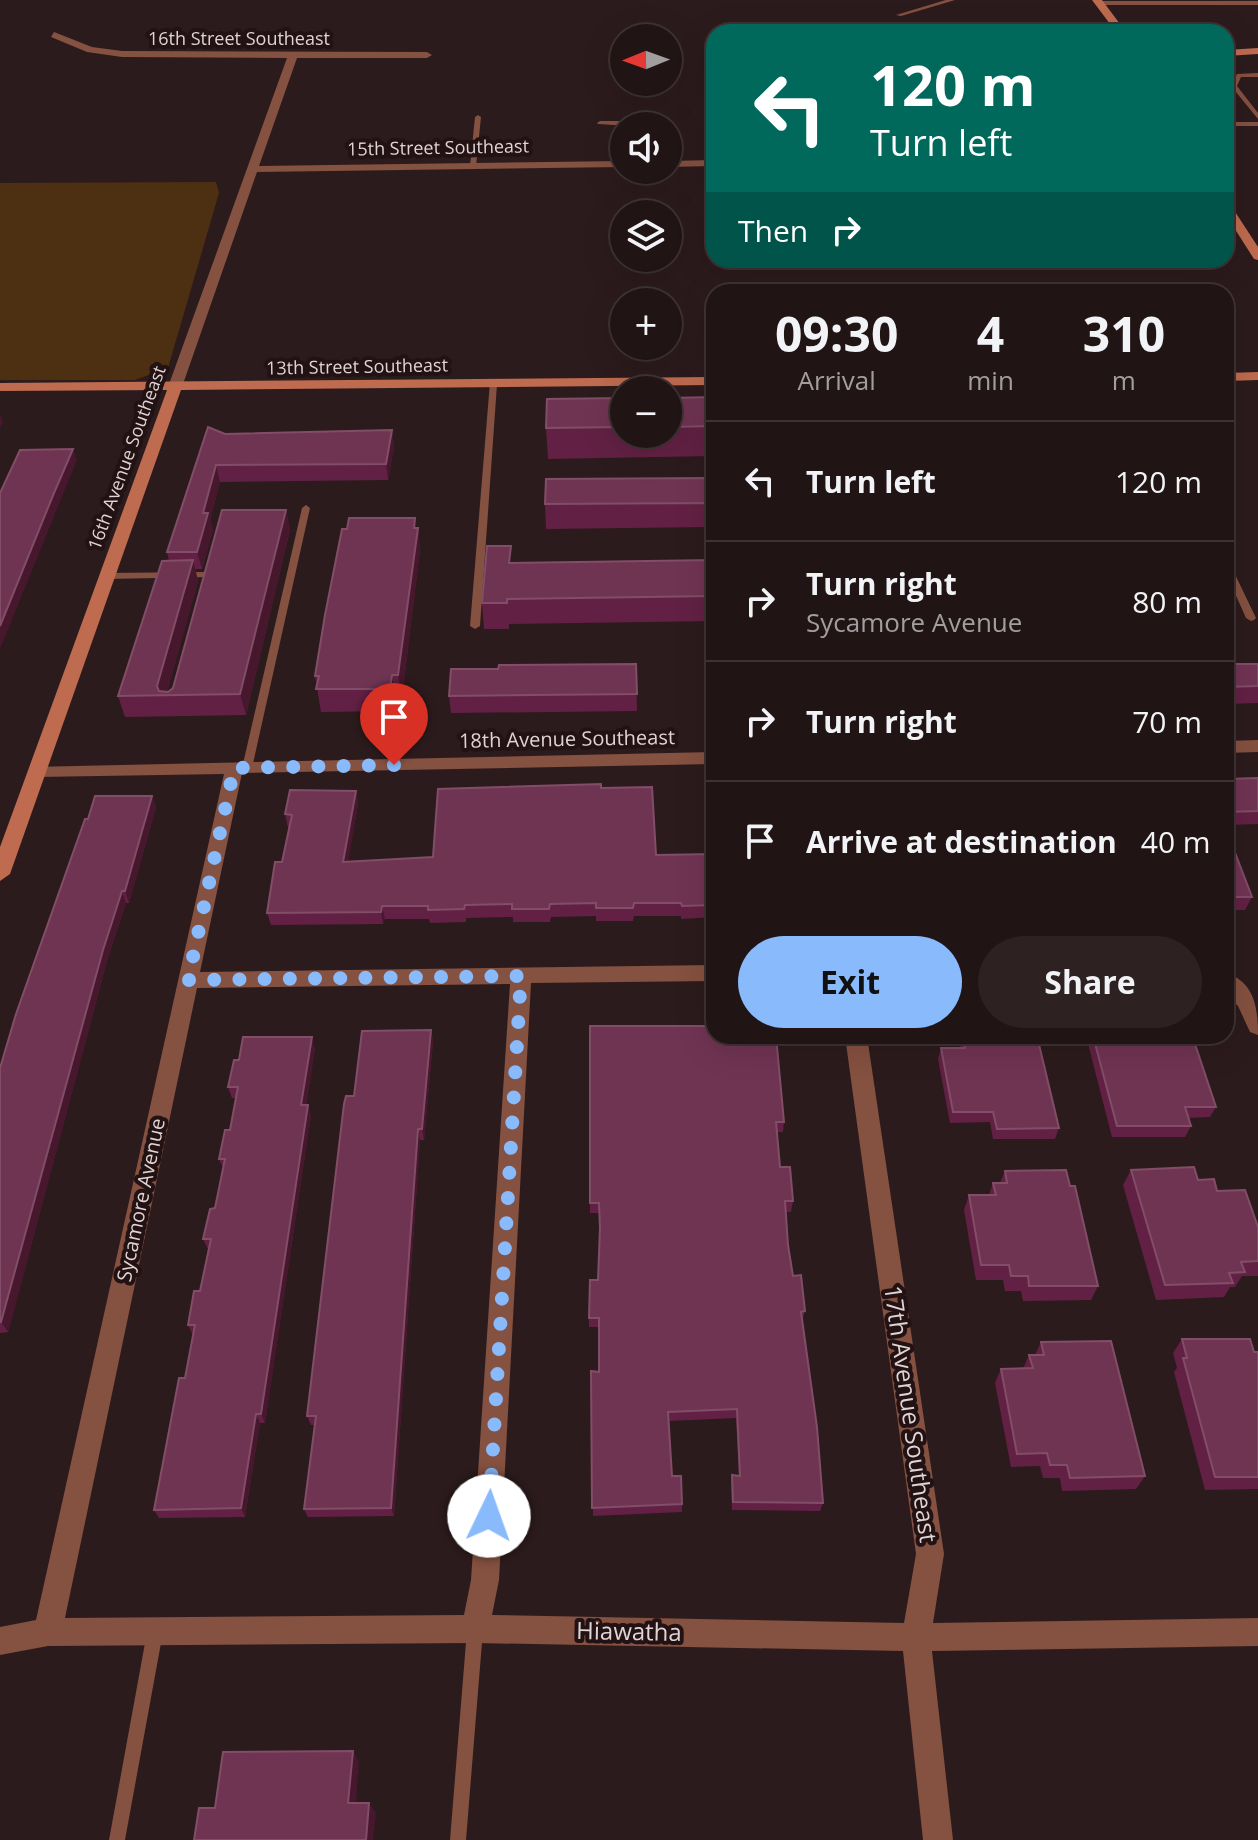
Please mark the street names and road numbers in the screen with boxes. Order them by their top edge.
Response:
street label: 16th Street Southeast [148,26,330,50]
street label: 15th Street Southeast [347,133,529,161]
street label: 13th Street Southeast [266,352,448,380]
street label: 16th Avenue Southeast [82,362,171,553]
street label: 18th Avenue Southeast [459,723,675,754]
street label: Sycamore Avenue [110,1116,171,1284]
street label: 17th Avenue Southeast [877,1283,946,1544]
street label: Hiawatha [576,1613,682,1648]

